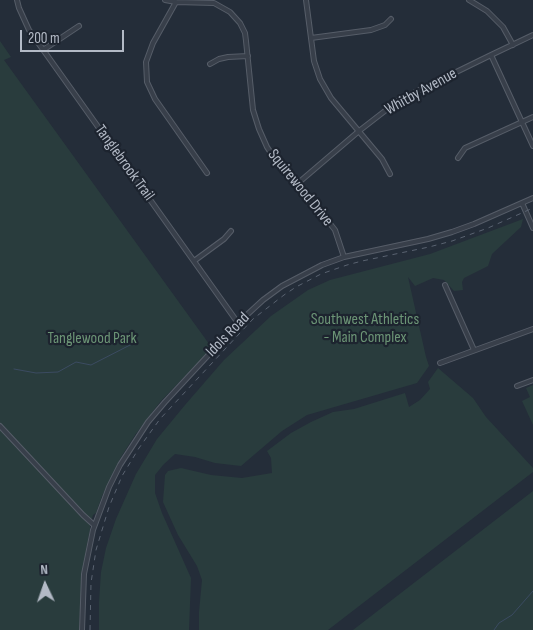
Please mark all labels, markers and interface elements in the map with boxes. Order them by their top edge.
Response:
scale bar [22,20,126,52]
text: 200 m [28,29,60,48]
street label: Whitby Avenue [382,64,460,120]
street label: Tanglebrook Trail [90,121,158,205]
street label: Squirewood Drive [263,146,337,230]
street label: Idols Road [202,309,254,361]
park label: Southwest Athletics - Main Complex [311,310,419,348]
park label: Tanglewood Park [47,329,137,349]
north arrow [20,560,70,610]
text: N [40,561,48,578]

